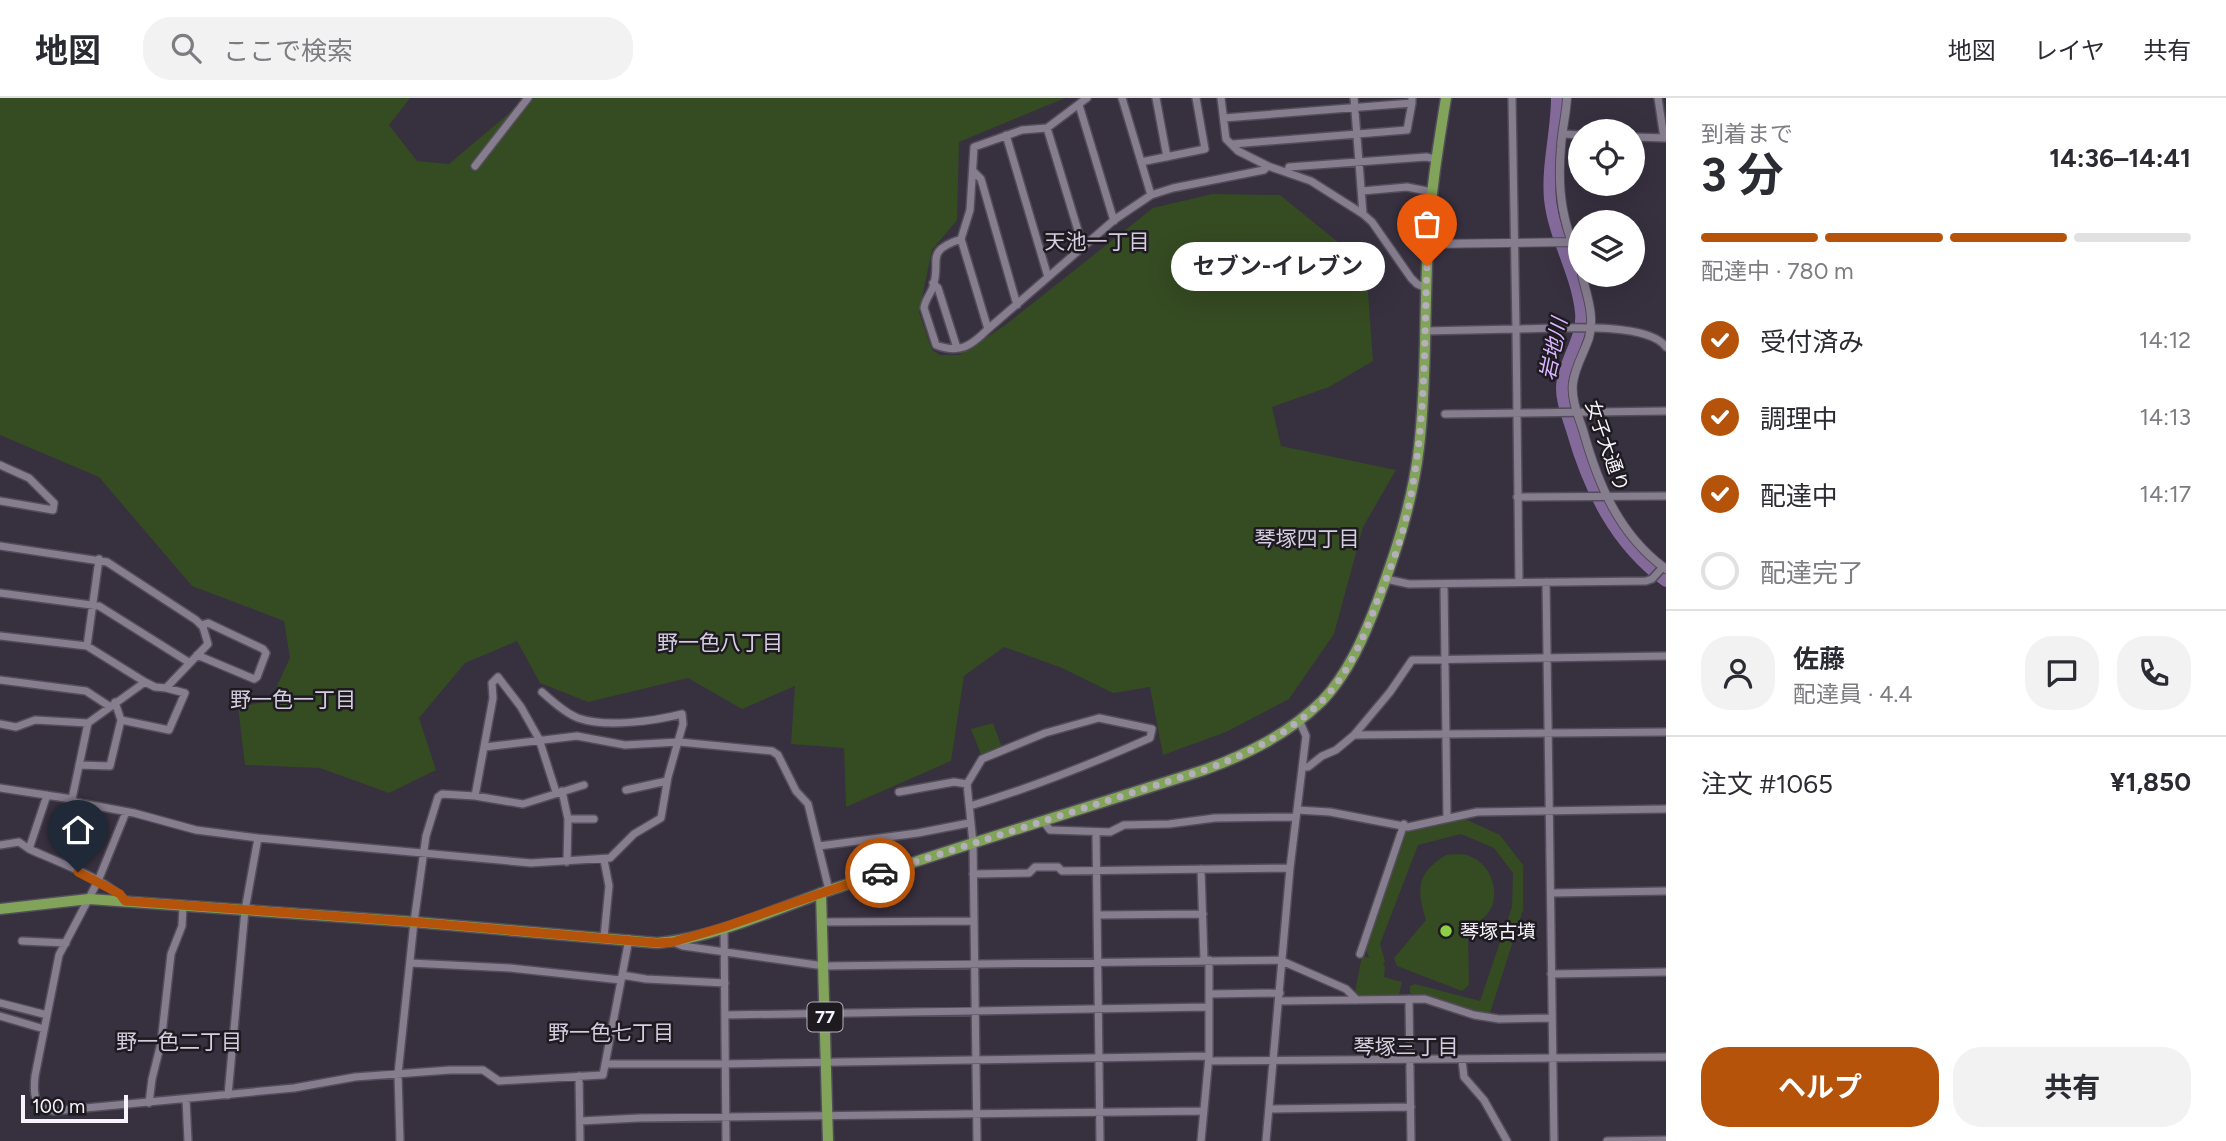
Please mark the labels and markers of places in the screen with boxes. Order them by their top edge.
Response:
pin [1397,194,1457,266]
callout: セブン-イレブン [1172,242,1385,290]
pin [48,800,108,872]
place label: 琴塚古墳 [1460,920,1536,943]
marker: 琴塚古墳 [1438,923,1454,939]

